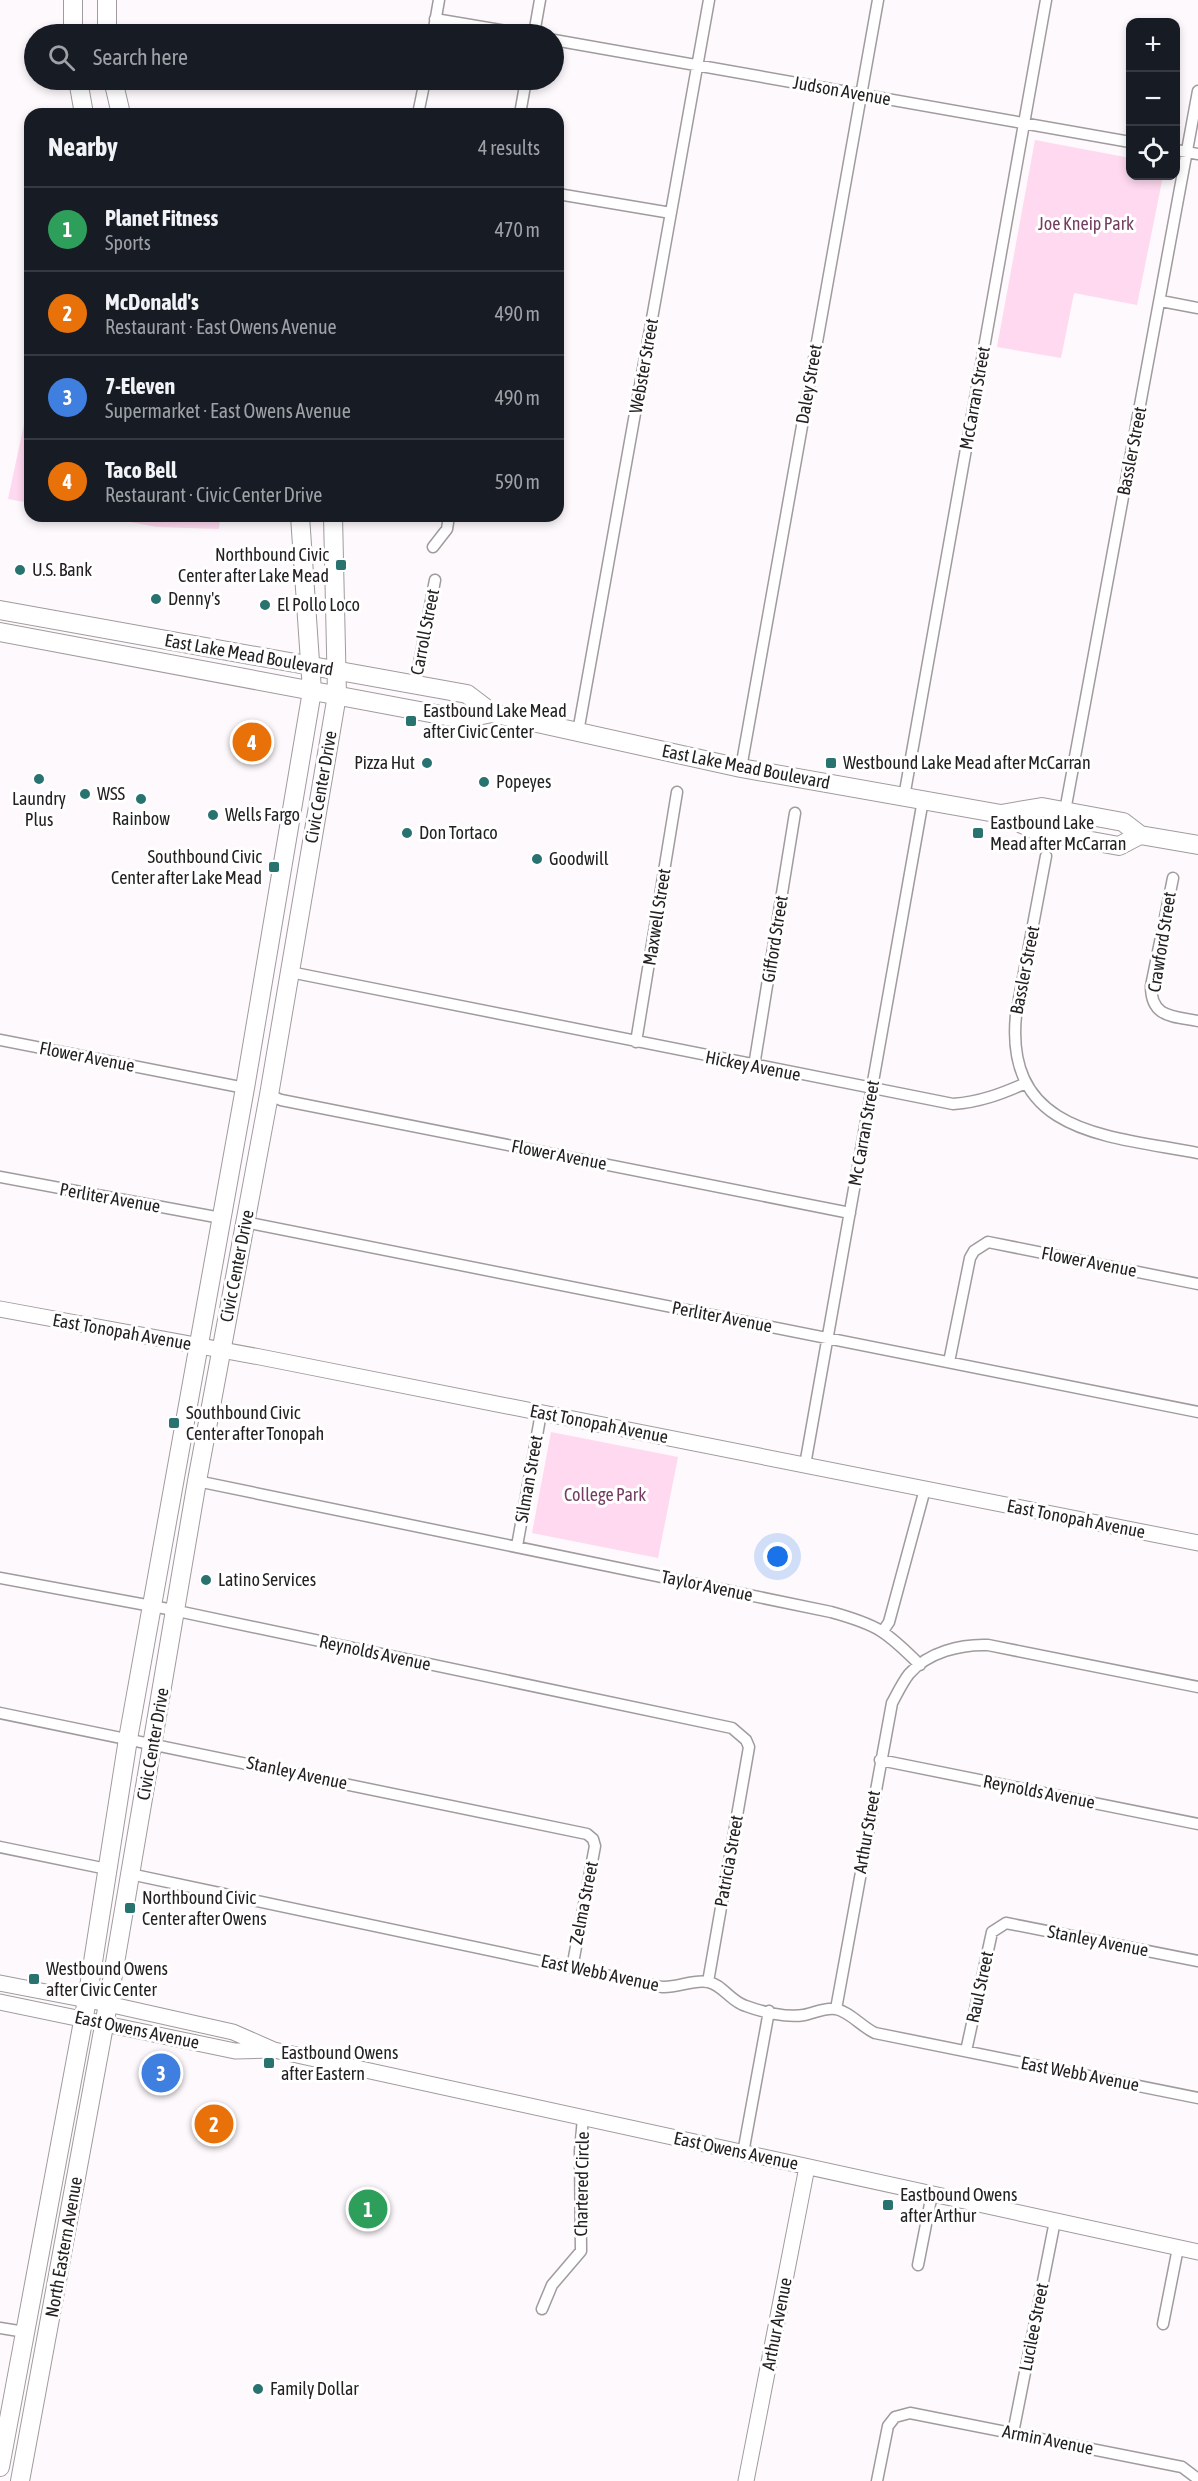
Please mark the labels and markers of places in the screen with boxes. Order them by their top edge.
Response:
place label: Northbound Civic Center after Lake Mead [178,544,329,586]
marker: Northbound Civic Center after Lake Mead [334,558,348,572]
place label: U.S. Bank [32,559,92,580]
marker: U.S. Bank [13,563,27,577]
place label: Denny's [168,588,220,609]
marker: Denny's [149,592,163,606]
place label: El Pollo Loco [277,594,360,615]
marker: El Pollo Loco [258,598,272,612]
place label: Eastbound Lake Mead after Civic Center [423,700,567,742]
marker: Eastbound Lake Mead after Civic Center [404,714,418,728]
pin: 4 [232,720,272,764]
place label: Pizza Hut [354,752,415,773]
place label: Westbound Lake Mead after McCarran [843,752,1091,773]
marker: Pizza Hut [420,756,434,770]
marker: Westbound Lake Mead after McCarran [824,756,838,770]
place label: Popeyes [496,771,551,792]
marker: Laundry Plus [32,772,46,786]
marker: Popeyes [477,775,491,789]
place label: WSS [97,783,126,804]
marker: WSS [78,787,92,801]
place label: Laundry Plus [12,788,66,830]
marker: Rainbow [134,792,148,806]
place label: Wells Fargo [225,804,300,825]
place label: Rainbow [112,808,170,829]
marker: Wells Fargo [206,808,220,822]
place label: Eastbound Lake Mead after McCarran [990,812,1126,854]
place label: Don Tortaco [419,822,498,843]
marker: Don Tortaco [400,826,414,840]
marker: Eastbound Lake Mead after McCarran [971,826,985,840]
place label: Southbound Civic Center after Lake Mead [111,846,262,888]
place label: Goodwill [549,848,609,869]
marker: Goodwill [530,852,544,866]
marker: Southbound Civic Center after Lake Mead [267,860,281,874]
place label: Southbound Civic Center after Tonopah [186,1402,324,1444]
marker: Southbound Civic Center after Tonopah [167,1416,181,1430]
place label: Latino Services [218,1569,316,1590]
marker: Latino Services [199,1573,213,1587]
place label: Northbound Civic Center after Owens [142,1887,267,1929]
marker: Northbound Civic Center after Owens [123,1901,137,1915]
place label: Westbound Owens after Civic Center [46,1958,168,2000]
marker: Westbound Owens after Civic Center [27,1972,41,1986]
place label: Eastbound Owens after Eastern [281,2042,398,2084]
pin: 3 [142,2050,180,2096]
marker: Eastbound Owens after Eastern [262,2056,276,2070]
pin: 2 [194,2102,234,2146]
place label: Eastbound Owens after Arthur [900,2184,1017,2226]
pin: 1 [348,2186,388,2232]
marker: Eastbound Owens after Arthur [881,2198,895,2212]
place label: Family Dollar [270,2378,359,2399]
marker: Family Dollar [251,2382,265,2396]

